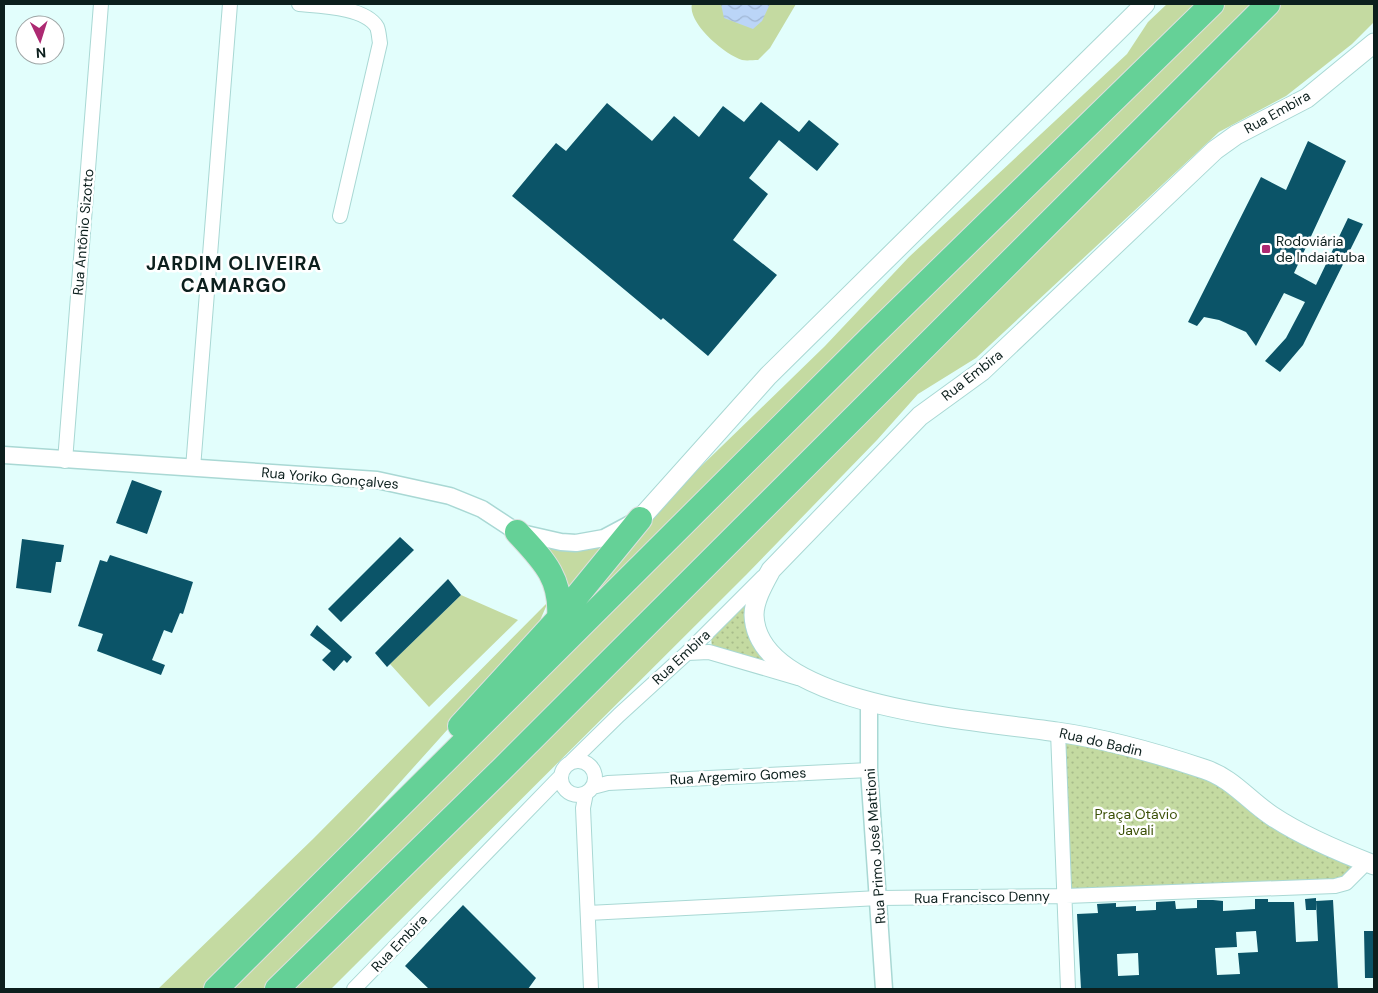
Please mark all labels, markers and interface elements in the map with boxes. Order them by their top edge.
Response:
north arrow [15,15,65,65]
text: N [35,44,47,62]
street label: Rua Embira [1241,86,1313,138]
street label: Rua Antônio Sizotto [68,168,98,296]
place label: Rodoviária de Indaiatuba [1276,232,1365,266]
marker: Rodoviária de Indaiatuba [1260,243,1272,255]
district label: JARDIM OLIVEIRA CAMARGO [146,251,322,298]
street label: Rua Embira [938,345,1006,405]
street label: Rua Yoriko Gonçalves [261,463,399,493]
street label: Rua Embira [648,626,714,688]
street label: Rua do Badin [1058,724,1144,760]
street label: Rua Argemiro Gomes [669,763,807,789]
street label: Rua Primo José Mattioni [861,768,889,924]
park label: Praça Otávio Javali [1095,805,1177,839]
street label: Rua Francisco Denny [914,887,1050,907]
street label: Rua Embira [367,910,431,976]

